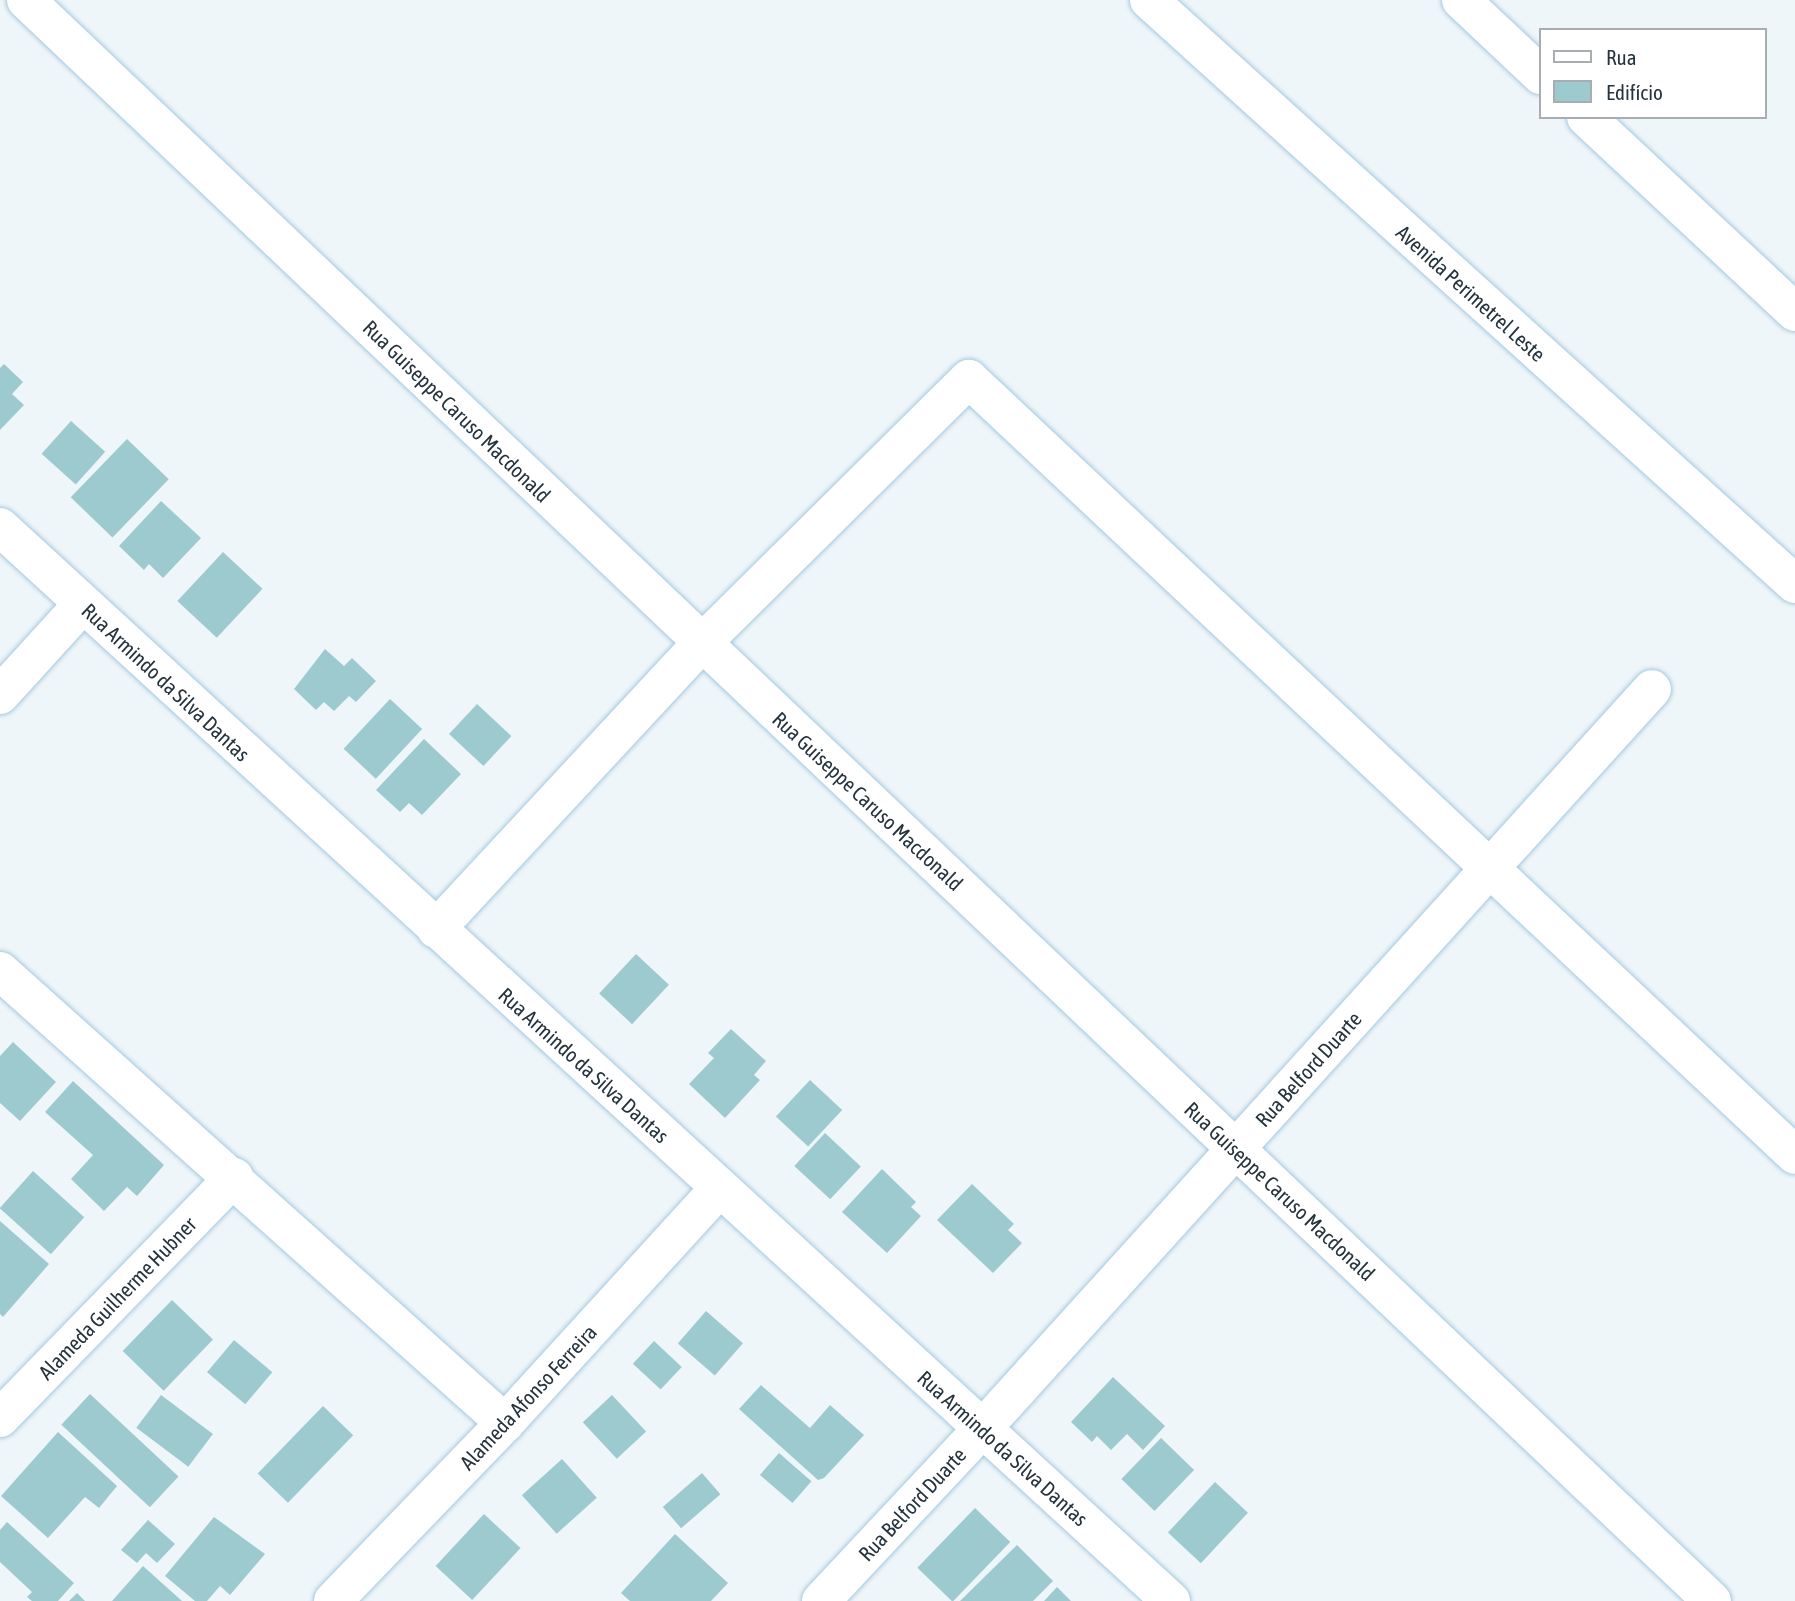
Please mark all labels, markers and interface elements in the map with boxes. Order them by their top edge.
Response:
legend [1540,28,1767,119]
text: Rua [1606,45,1636,69]
text: Edifício [1606,80,1663,104]
street label: Avenida Perimetrel Leste [1391,219,1551,367]
street label: Rua Guiseppe Caruso Macdonald [358,315,556,507]
street label: Rua Armindo da Silva Dantas [77,598,255,766]
street label: Rua Guiseppe Caruso Macdonald [768,706,968,896]
street label: Rua Armindo da Silva Dantas [494,982,674,1148]
street label: Rua Belford Duarte [1250,1006,1366,1132]
street label: Rua Guiseppe Caruso Macdonald [1180,1096,1380,1286]
street label: Alameda Guilherme Hubner [33,1212,201,1384]
street label: Alameda Afonso Ferreira [454,1319,602,1475]
street label: Rua Armindo da Silva Dantas [913,1365,1093,1531]
street label: Rua Belford Duarte [853,1442,971,1566]

